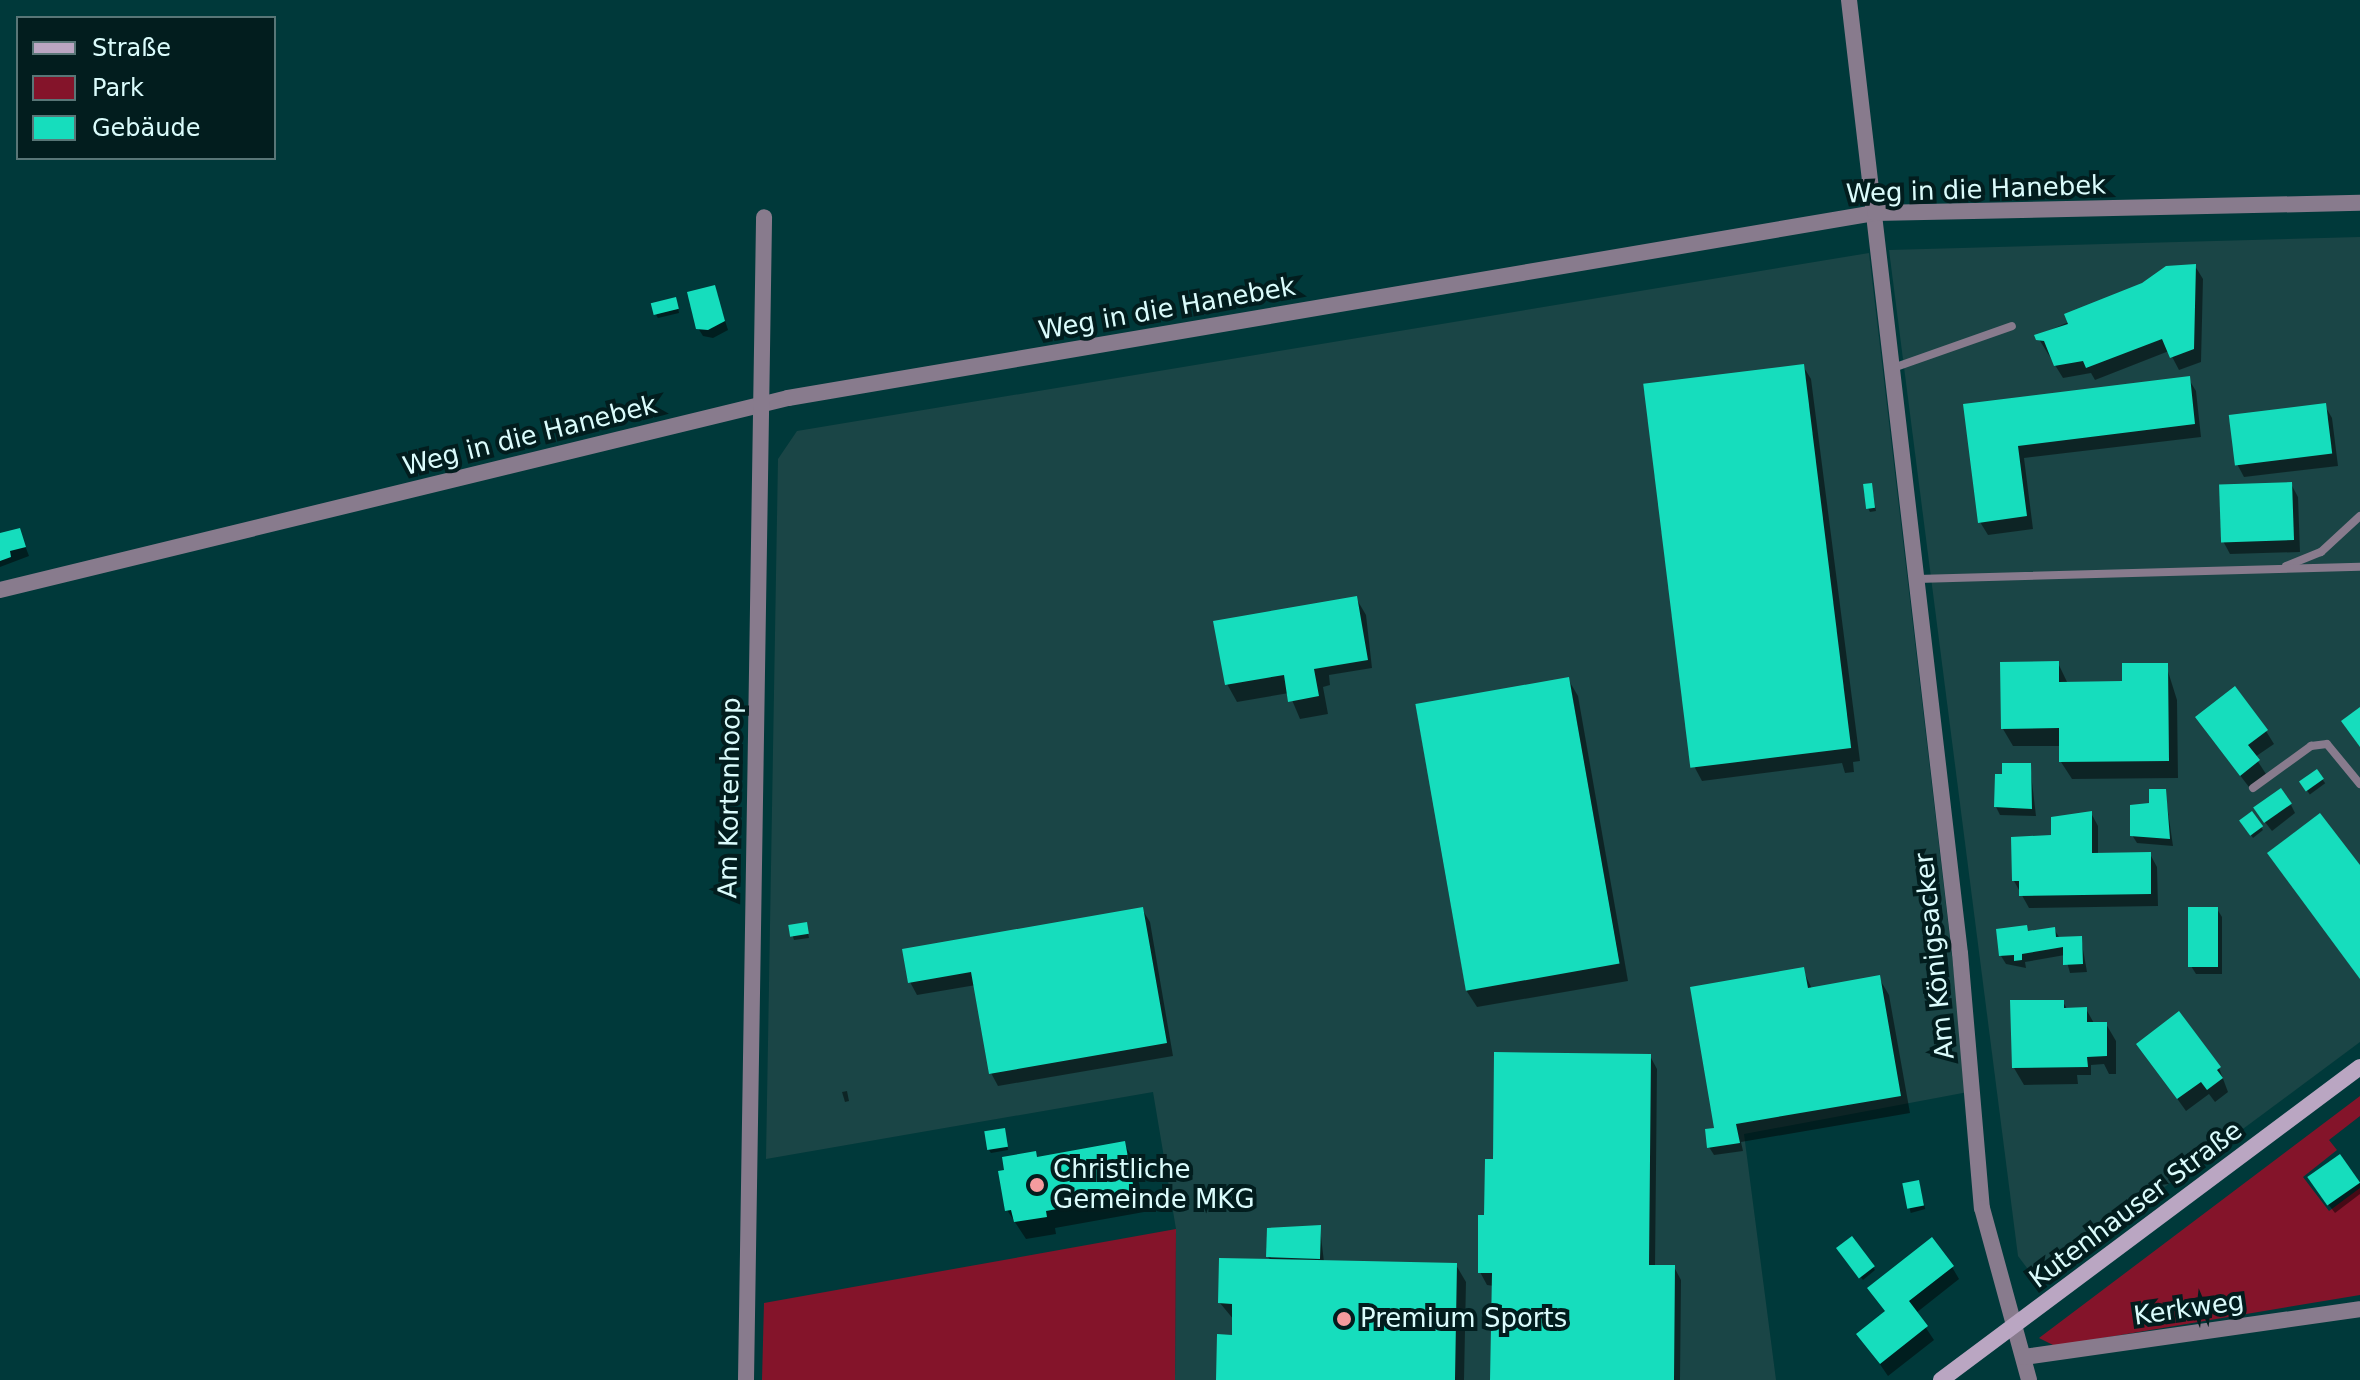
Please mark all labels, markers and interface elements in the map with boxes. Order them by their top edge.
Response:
legend [16,16,276,160]
text: Straße [92,34,171,62]
text: Park [92,74,144,102]
text: Gebäude [92,114,201,142]
street label: Weg in die Hanebek [1845,170,2107,210]
street label: Weg in die Hanebek [1036,271,1298,347]
street label: Weg in die Hanebek [400,389,660,483]
street label: Am Kortenhoop [713,697,747,899]
street label: Am Königsacker [1909,851,1961,1061]
street label: Kutenhauser Straße [2024,1115,2248,1295]
place label: Christliche Gemeinde MKG [1053,1154,1255,1216]
marker: Christliche Gemeinde MKG [1028,1176,1046,1194]
street label: Kerkweg [2132,1286,2246,1332]
place label: Premium Sports [1360,1303,1567,1335]
marker: Premium Sports [1335,1310,1353,1328]

